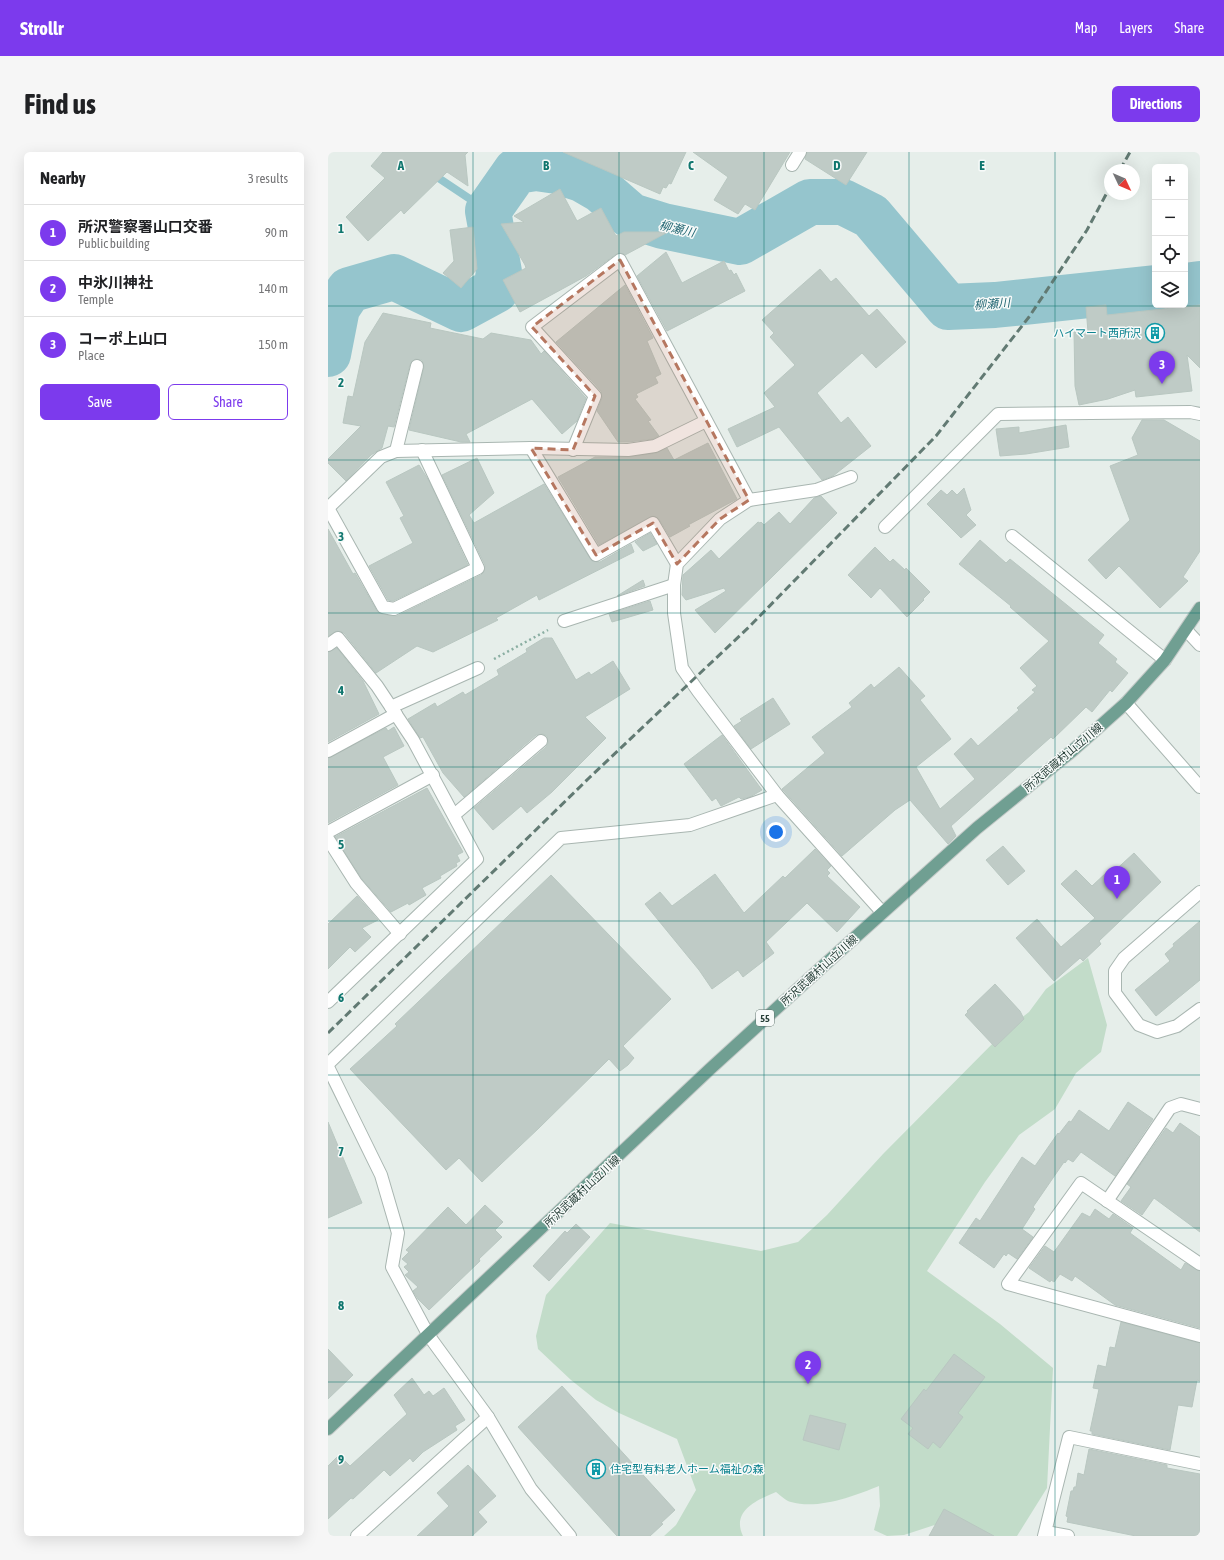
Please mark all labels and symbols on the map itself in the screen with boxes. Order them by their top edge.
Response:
text: A [397,158,405,173]
text: B [543,158,550,173]
text: C [688,158,694,173]
text: D [833,158,841,173]
text: E [979,158,985,173]
north arrow [1104,164,1140,200]
water label: 柳瀬川 [658,218,698,240]
text: 1 [338,221,344,236]
water label: 柳瀬川 [974,296,1012,312]
building icon: ハイマート西所沢 [1144,322,1166,344]
place label: ハイマート西所沢 [1053,327,1141,339]
pin: 3 [1149,351,1175,384]
text: 2 [338,375,344,390]
text: 3 [338,529,344,544]
text: 4 [337,683,344,698]
street label: 所沢武蔵村山立川線 [1021,721,1105,793]
your location [766,822,786,842]
text: 5 [338,837,344,852]
pin: 1 [1104,866,1130,899]
street label: 所沢武蔵村山立川線 [778,932,860,1008]
text: 6 [338,990,344,1005]
road number: 55 [756,1010,774,1026]
text: 7 [338,1144,344,1159]
street label: 所沢武蔵村山立川線 [542,1153,622,1229]
text: 8 [338,1298,344,1313]
pin: 2 [795,1351,821,1384]
text: 9 [338,1452,344,1467]
building icon: 住宅型有料老人ホーム福祉の森 [585,1458,607,1480]
place label: 住宅型有料老人ホーム福祉の森 [610,1463,764,1475]

